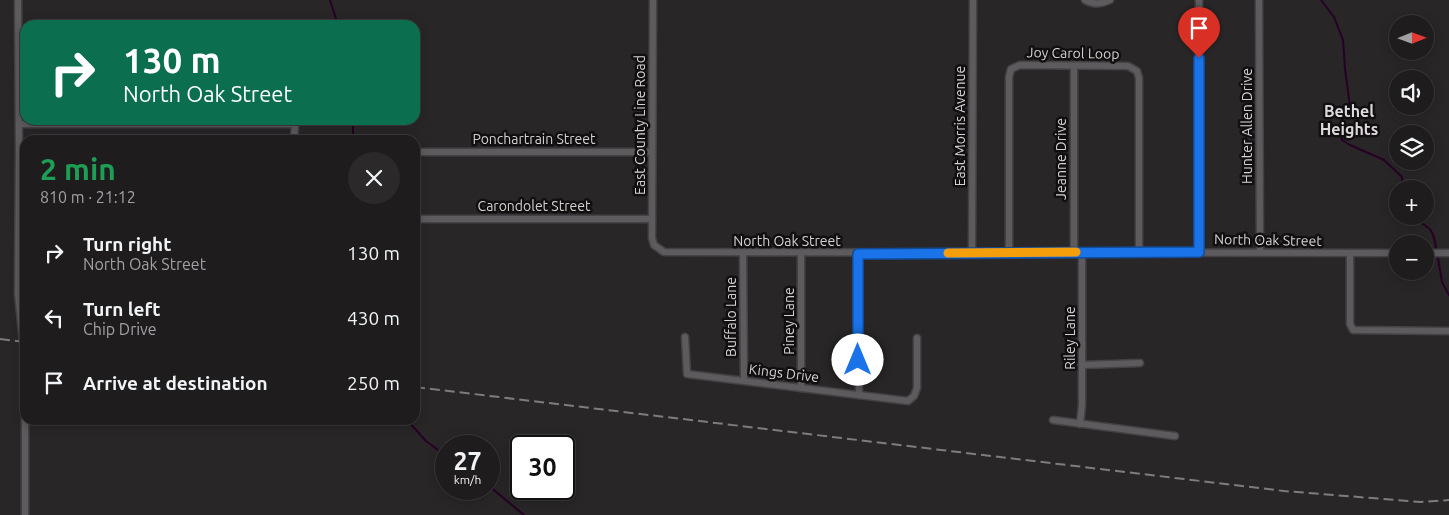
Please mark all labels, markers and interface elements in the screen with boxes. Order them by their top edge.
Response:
pin [1178,7,1220,58]
icon: arrive [1185,14,1213,42]
north arrow [1389,15,1434,60]
map controls [1389,15,1434,280]
icon: right [40,40,105,105]
text: 130 m [123,40,221,80]
street label: Joy Carol Loop [1026,44,1120,62]
street label: East County Line Road [632,55,648,195]
street label: East Morris Avenue [952,66,968,186]
street label: Hunter Allen Drive [1239,68,1255,184]
button: sound [1389,70,1434,115]
text: North Oak Street [123,81,292,106]
district label: Bethel Heights [1320,102,1378,138]
street label: Jeanne Drive [1053,118,1069,200]
button: layers [1389,125,1434,170]
street label: Ponchartrain Street [472,131,596,147]
text: 2 min [40,152,116,186]
button: close [348,152,400,204]
button: + [1389,180,1434,225]
text: 810 m · 21:12 [40,188,136,206]
street label: Carondolet Street [478,198,591,214]
street label: North Oak Street [1214,231,1322,249]
text: Turn right [83,233,171,255]
street label: North Oak Street [733,233,841,249]
button: − [1389,235,1434,280]
icon: right [40,239,68,267]
text: 130 m [347,242,400,264]
text: North Oak Street [83,255,206,273]
street label: Buffalo Lane [723,277,739,357]
street label: Piney Lane [781,287,797,355]
text: Turn left [83,298,161,320]
icon: left [40,304,68,332]
street label: Riley Lane [1062,306,1078,370]
text: 430 m [347,307,400,329]
text: Chip Drive [83,320,157,338]
position arrow [831,333,883,385]
street label: Kings Drive [748,361,820,385]
icon: arrive [40,369,68,397]
text: Arrive at destination [83,372,268,394]
text: 250 m [347,372,400,394]
speed limit sign: 30 [510,435,575,500]
text: 27 [453,447,482,475]
text: km/h [454,473,481,486]

